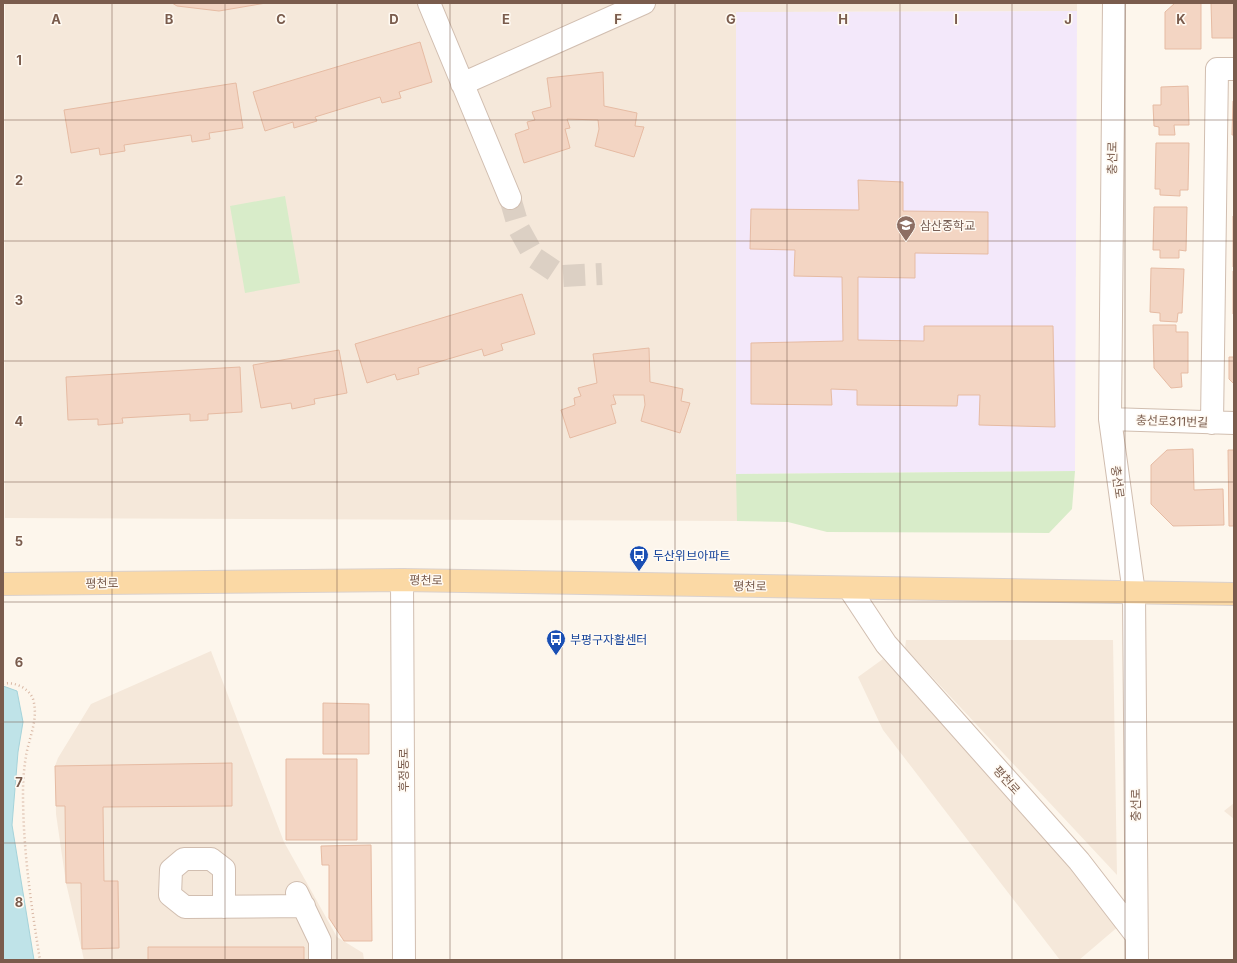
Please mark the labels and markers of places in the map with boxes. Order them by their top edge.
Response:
school or university icon: 삼산중학교 [895,214,917,242]
place label: 삼산중학교 [920,218,975,233]
bus stop icon: 두산위브아파트 [628,544,650,572]
place label: 두산위브아파트 [653,548,730,563]
bus stop icon: 부평구자활센터 [545,628,567,656]
place label: 부평구자활센터 [570,632,647,647]

